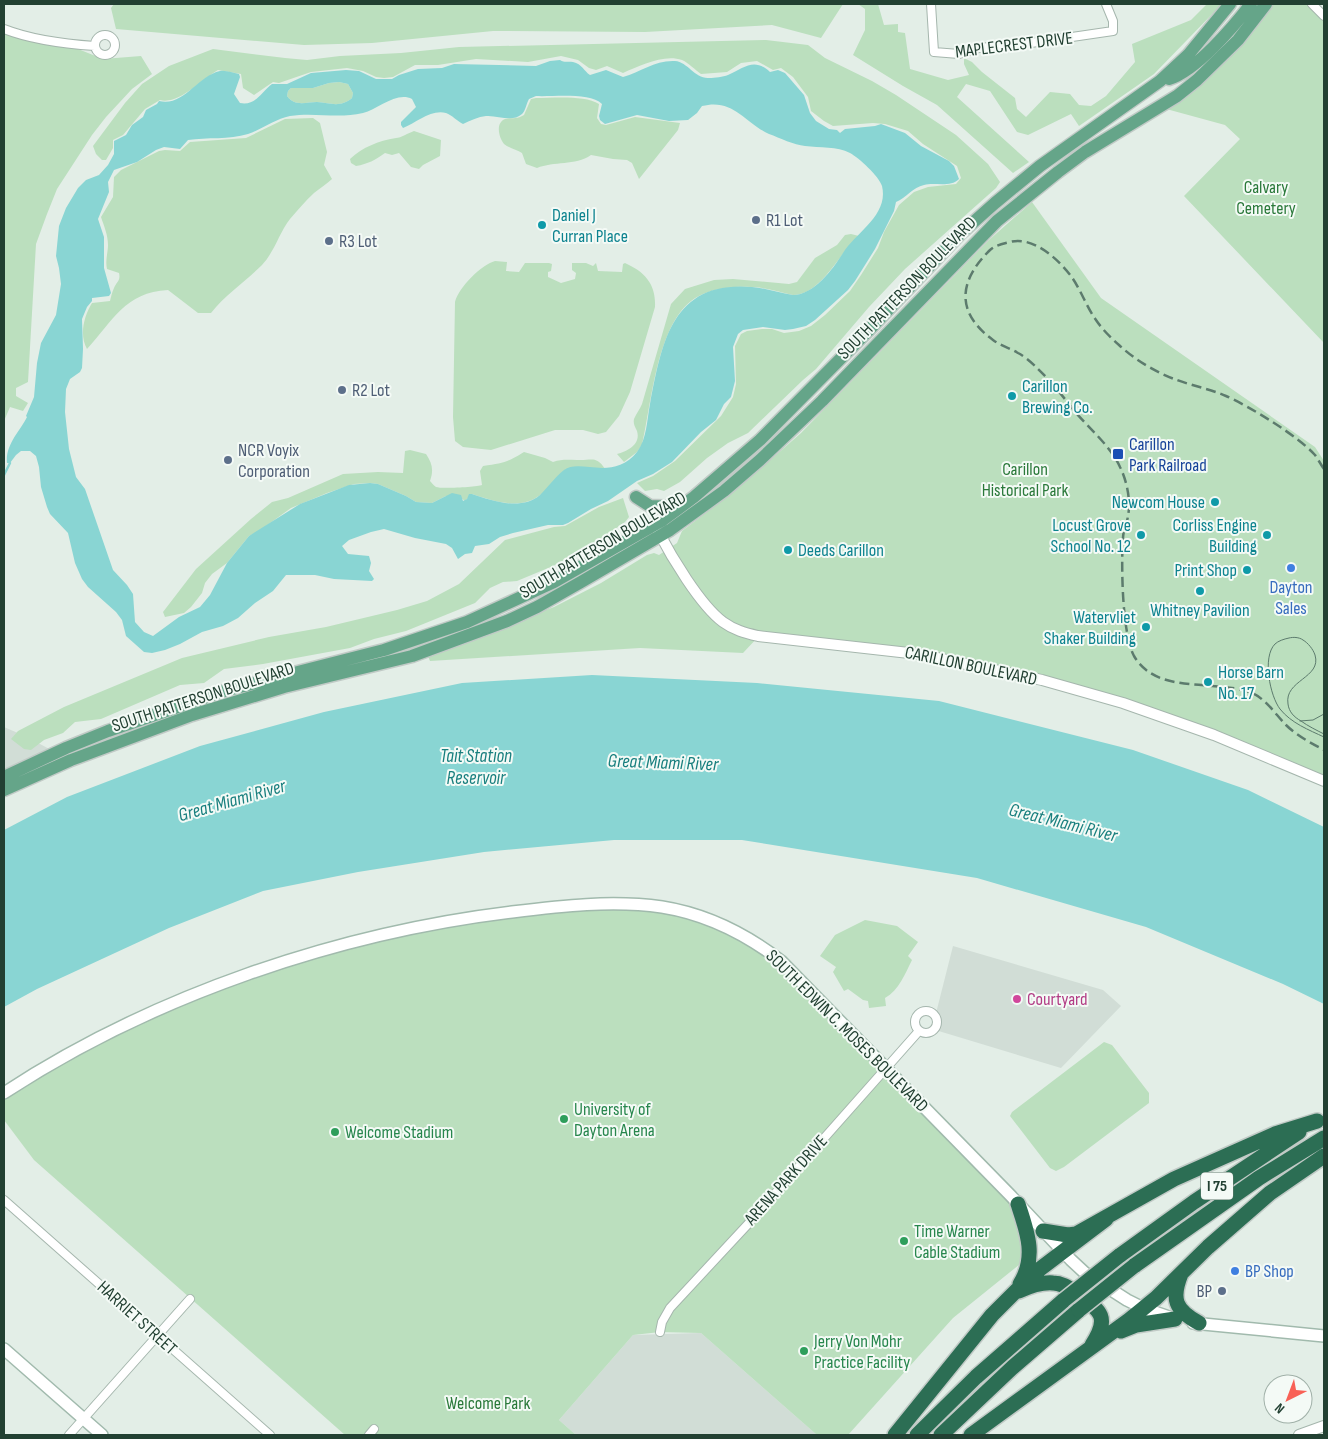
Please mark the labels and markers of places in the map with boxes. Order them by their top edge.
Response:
place label: Daniel J Curran Place [552,205,628,247]
place label: R1 Lot [766,210,803,231]
marker: R1 Lot [750,214,762,226]
marker: Daniel J Curran Place [536,219,548,231]
place label: R3 Lot [339,231,378,252]
marker: R3 Lot [323,235,335,247]
place label: Carillon Brewing Co. [1022,376,1093,418]
place label: R2 Lot [352,380,391,401]
marker: R2 Lot [336,384,348,396]
marker: Carillon Brewing Co. [1006,390,1018,402]
place label: Carillon Park Railroad [1129,434,1207,476]
place label: NCR Voyix Corporation [238,440,310,482]
marker: Carillon Park Railroad [1111,447,1125,461]
marker: NCR Voyix Corporation [222,454,234,466]
place label: Newcom House [1112,492,1205,513]
marker: Newcom House [1209,496,1221,508]
place label: Locust Grove School No. 12 [1051,515,1131,557]
place label: Corliss Engine Building [1173,515,1257,557]
marker: Locust Grove School No. 12 [1135,529,1147,541]
marker: Corliss Engine Building [1261,529,1273,541]
place label: Deeds Carillon [798,540,884,561]
marker: Deeds Carillon [782,544,794,556]
place label: Print Shop [1174,560,1237,581]
marker: Dayton Sales [1285,562,1297,574]
marker: Print Shop [1241,564,1253,576]
place label: Dayton Sales [1269,577,1313,619]
marker: Whitney Pavilion [1194,585,1206,597]
place label: Whitney Pavilion [1150,600,1250,621]
place label: Watervliet Shaker Building [1044,607,1137,649]
marker: Watervliet Shaker Building [1140,621,1152,633]
place label: Horse Barn No. 17 [1218,662,1284,704]
marker: Horse Barn No. 17 [1202,676,1214,688]
place label: Courtyard [1027,989,1087,1010]
marker: Courtyard [1011,993,1023,1005]
place label: University of Dayton Arena [574,1099,655,1141]
marker: University of Dayton Arena [558,1113,570,1125]
place label: Welcome Stadium [345,1122,453,1143]
marker: Welcome Stadium [329,1126,341,1138]
place label: Time Warner Cable Stadium [914,1221,1000,1263]
marker: Time Warner Cable Stadium [898,1235,910,1247]
place label: BP Shop [1245,1261,1294,1282]
marker: BP Shop [1229,1265,1241,1277]
place label: BP [1196,1281,1212,1302]
marker: BP [1216,1285,1228,1297]
place label: Jerry Von Mohr Practice Facility [813,1331,910,1373]
marker: Jerry Von Mohr Practice Facility [798,1345,810,1357]

